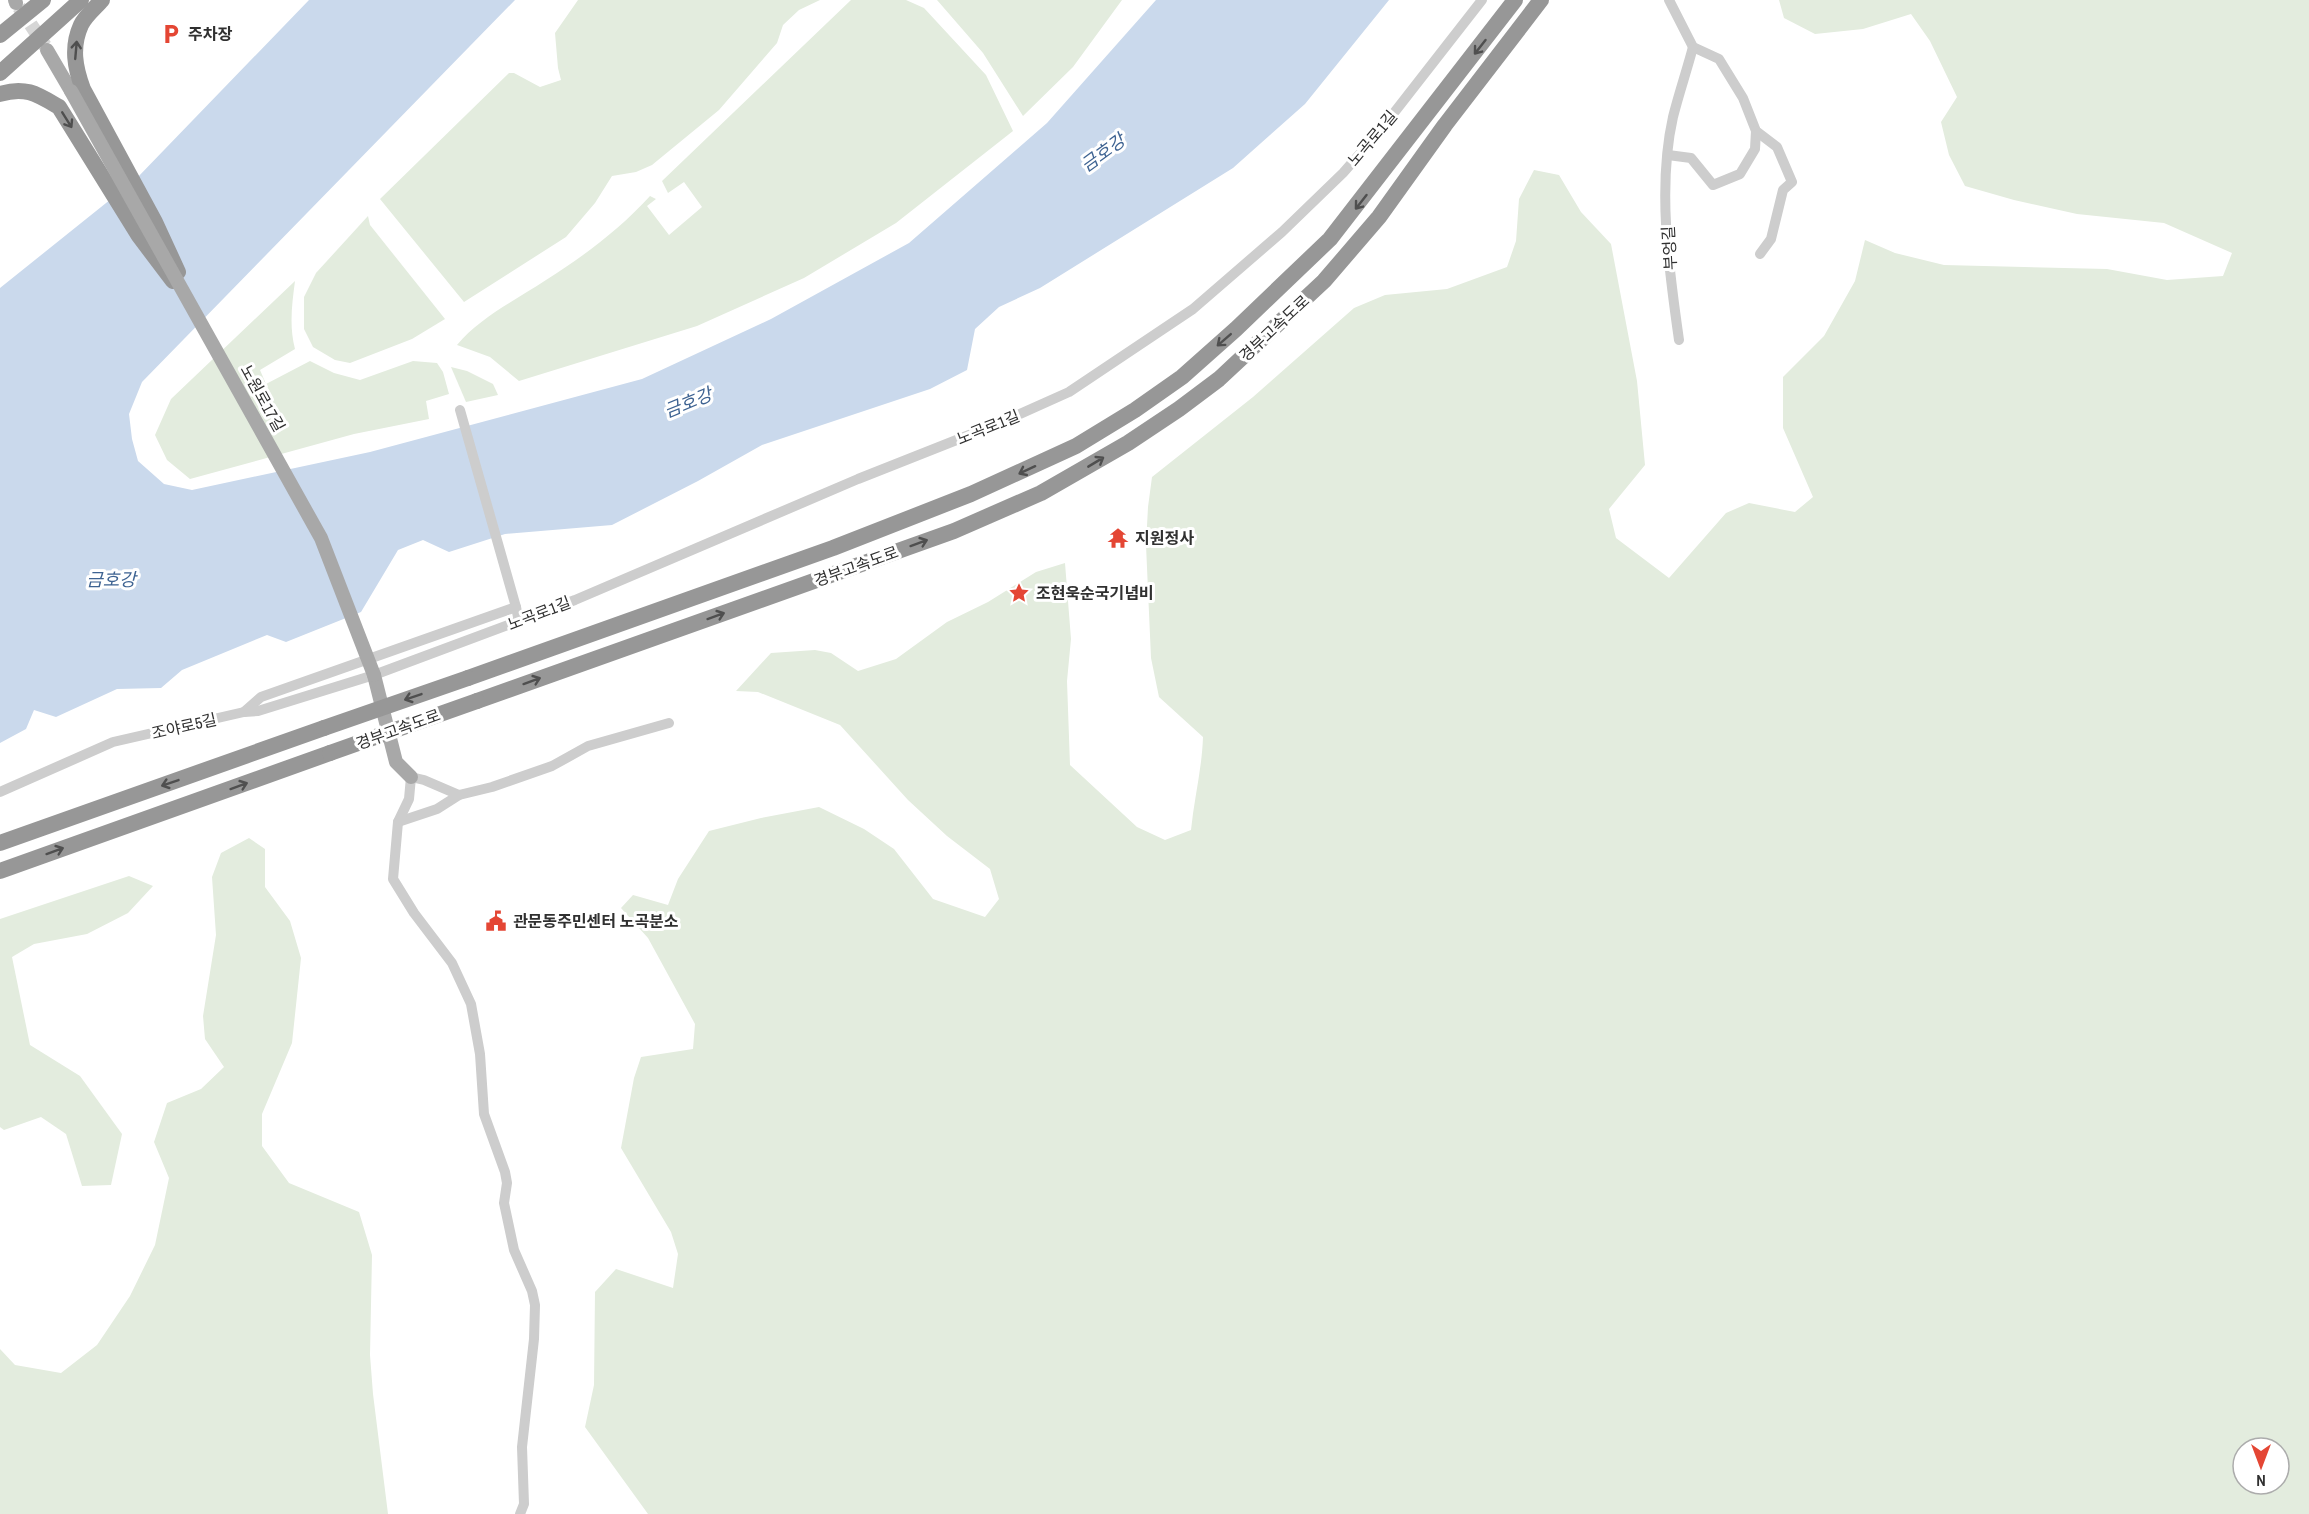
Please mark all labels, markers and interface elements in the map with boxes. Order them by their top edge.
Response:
parking icon: 주차장 [159,22,183,46]
place label: 주차장 [188,23,232,45]
one-way arrow [1473,39,1486,55]
one-way arrow [71,41,82,61]
street label: 노곡로1길 [1342,106,1402,170]
one-way arrow [62,111,74,128]
water label: 금호강 [1075,126,1132,177]
one-way arrow [1354,193,1367,209]
street label: 부엉길 [1657,225,1681,271]
street label: 경부고속도로 [1234,290,1314,366]
one-way arrow [1217,333,1232,347]
street label: 노원로17길 [236,361,290,435]
water label: 금호강 [660,381,718,423]
street label: 노곡로1길 [953,404,1023,450]
one-way arrow [1087,456,1104,468]
one-way arrow [1019,465,1037,476]
temple icon: 지원정사 [1106,526,1130,550]
place label: 지원정사 [1135,527,1194,549]
one-way arrow [909,537,928,548]
street label: 경부고속도로 [811,540,902,591]
water label: 금호강 [86,567,138,592]
place icon: 조현욱순국기념비 [1007,581,1031,605]
place label: 조현욱순국기념비 [1036,582,1154,604]
street label: 노곡로1길 [504,591,574,635]
one-way arrow [706,609,725,620]
one-way arrow [522,675,541,686]
one-way arrow [404,693,423,704]
street label: 경부고속도로 [353,703,444,754]
street label: 조야로5길 [149,708,219,744]
one-way arrow [161,778,180,789]
one-way arrow [229,779,248,790]
one-way arrow [45,845,64,856]
public building icon: 관문동주민센터 노곡분소 [484,909,508,933]
place label: 관문동주민센터 노곡분소 [513,910,679,932]
north arrow [2231,1436,2291,1496]
text: N [2256,1470,2266,1492]

